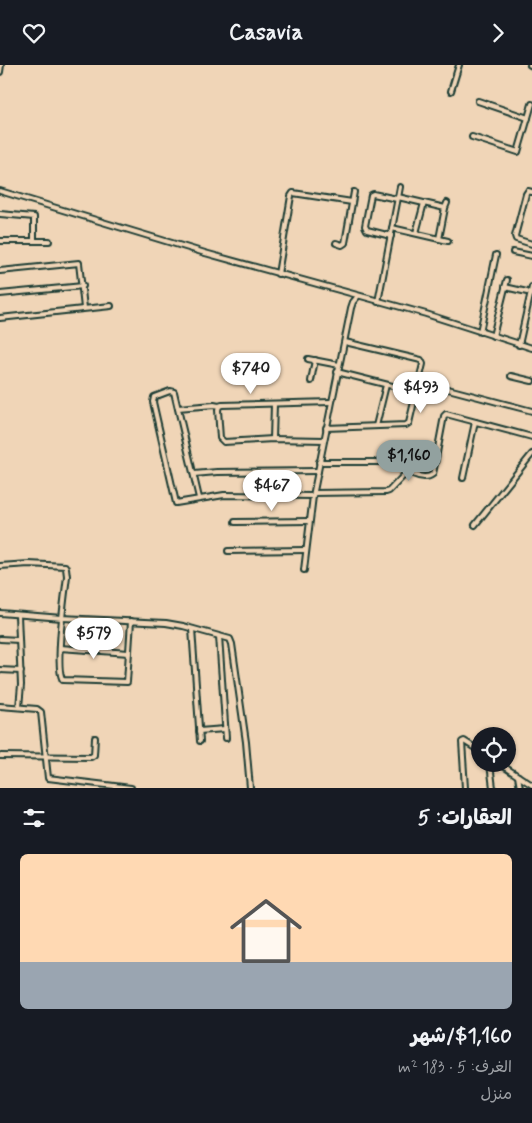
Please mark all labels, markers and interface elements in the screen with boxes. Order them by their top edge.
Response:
icon: heart [20,19,48,47]
text: Casavia [229,19,303,47]
icon: forward [484,19,512,47]
pin: $740 [221,353,281,395]
text: $740 [232,358,270,379]
pin: $493 [391,371,451,414]
text: $493 [404,377,438,398]
pin: $1,160 [368,439,450,482]
text: $1,160 [387,445,431,466]
pin: $467 [242,469,302,512]
text: $467 [254,475,290,496]
pin: $579 [64,617,124,660]
text: $579 [76,623,112,644]
map controls [471,727,516,772]
button: locate [471,727,516,772]
icon: filters [20,804,48,832]
text: العقارات: 5 [418,804,512,832]
icon: home [221,886,311,976]
text: $1,160/شهر [411,1022,512,1050]
text: الغرف: 5 · 183 m² [398,1057,512,1078]
text: منزل [480,1084,512,1105]

